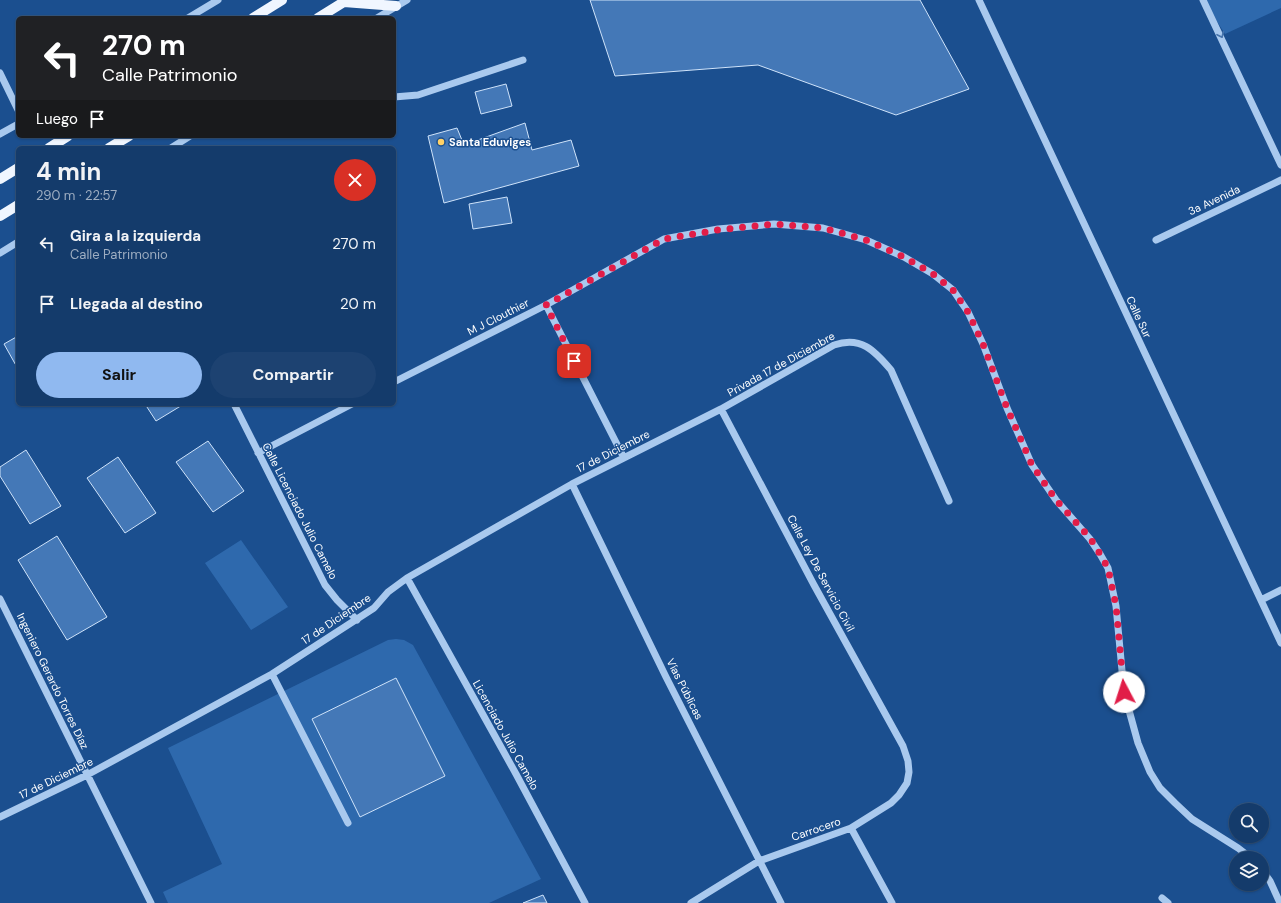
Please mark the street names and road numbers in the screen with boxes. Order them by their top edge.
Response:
street label: 3a Avenida [1186,182,1242,218]
street label: Calle Sur [1123,294,1155,340]
street label: M J Clouthier [465,295,531,339]
street label: Privada 17 de Diciembre [725,329,837,399]
street label: 17 de Diciembre [574,426,652,476]
street label: Calle Licenciado Julio Camelo [259,440,341,582]
street label: Calle Ley De Servicio Civil [784,512,858,634]
street label: 17 de Diciembre [299,591,373,647]
street label: Ingeniero Gerardo Torres Díaz [14,611,92,751]
street label: Vías Públicas [664,656,706,722]
street label: Licenciado Julio Camelo [470,677,542,793]
street label: 17 de Diciembre [17,754,95,802]
street label: Carrocero [789,814,843,844]

